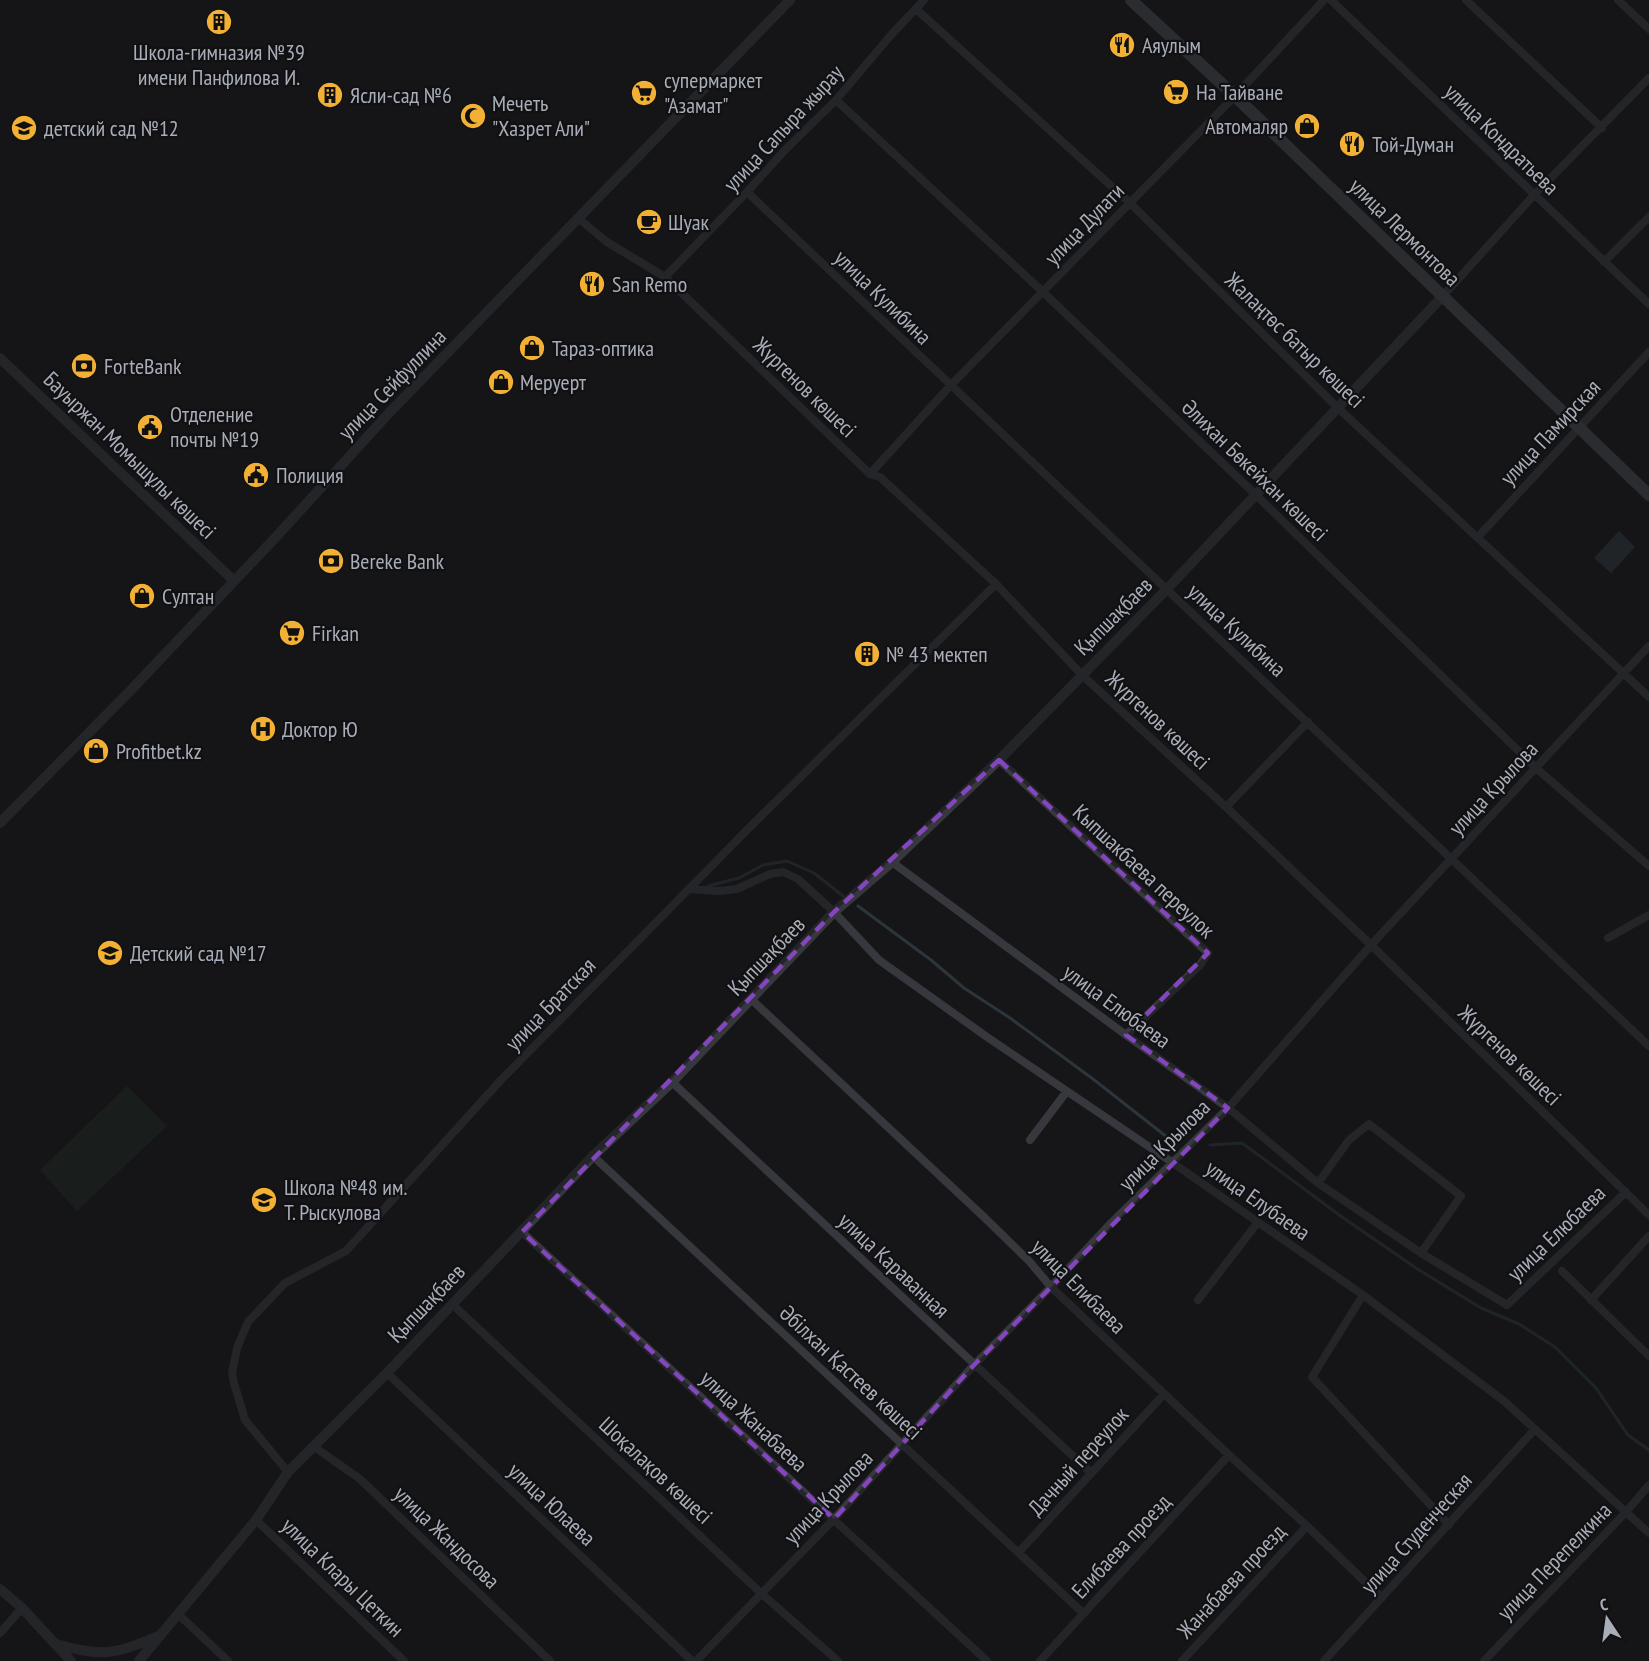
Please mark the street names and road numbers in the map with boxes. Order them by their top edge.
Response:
street label: улица Сапыра жырау [717,58,849,197]
street label: улица Кондратьева [1439,77,1565,201]
street label: улица Лермонтова [1343,172,1467,292]
street label: улица Дулати [1038,177,1130,271]
street label: улица Кулибина [828,244,938,350]
street label: Жалаңтөс батыр көшесі [1219,266,1371,414]
street label: улица Сейфуллина [332,323,452,445]
street label: Жүргенов көшесі [747,330,862,443]
street label: Бауыржан Момышұлы көшесі [38,365,222,545]
street label: улица Памирская [1494,373,1606,491]
street label: Әлихан Бөкейхан көшесі [1176,393,1334,547]
street label: Қыпшақбаев [1068,571,1158,661]
street label: улица Кулибина [1182,577,1292,683]
street label: Жүргенов көшесі [1099,664,1216,776]
street label: улица Крылова [1442,735,1544,841]
street label: Кыпшакбаева переулок [1067,798,1221,944]
street label: Қыпшақбаев [721,910,811,1002]
street label: улица Братская [499,952,601,1056]
street label: улица Елюбаева [1058,958,1176,1054]
street label: Жүргенов көшесі [1452,998,1567,1111]
street label: улица Крылова [1112,1093,1216,1197]
street label: улица Елубаева [1200,1154,1316,1246]
street label: улица Елюбаева [1501,1179,1611,1287]
street label: улица Караванная [833,1206,955,1324]
street label: улица Елибаева [1026,1233,1132,1339]
street label: Қыпшақбаев [381,1257,471,1349]
street label: Әбілхан Қастеев көшесі [774,1299,928,1445]
street label: улица Жанабаева [695,1364,813,1478]
street label: Дачный переулок [1022,1400,1135,1521]
street label: Шоқалақов көшесі [594,1410,718,1530]
street label: улица Крылова [777,1444,879,1550]
street label: улица Юлаева [502,1456,602,1552]
street label: улица Студенческая [1354,1467,1478,1599]
street label: улица Жандосова [388,1480,506,1594]
street label: Елибаева проезд [1065,1488,1177,1604]
street label: улица Перепелкина [1491,1496,1617,1626]
street label: улица Клары Цеткин [276,1511,410,1643]
street label: Жанабаева проезд [1170,1518,1291,1645]

